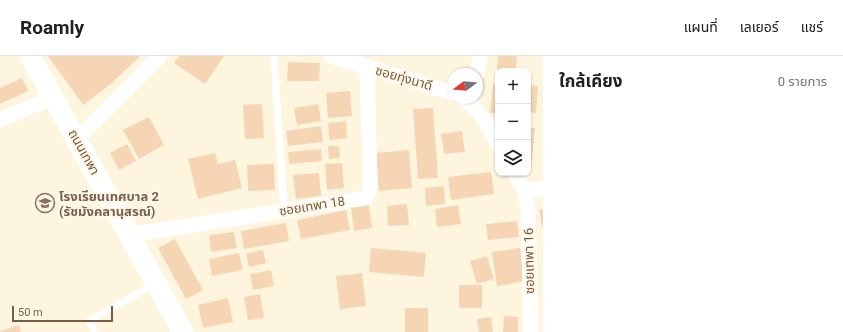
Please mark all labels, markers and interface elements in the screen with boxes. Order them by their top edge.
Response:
text: Roamly [20,16,84,39]
text: แผนที่ [684,19,718,35]
text: เลเยอร์ [740,19,779,35]
text: แชร์ [801,19,823,35]
street label: ซอยทุ่งนาดี [374,63,434,93]
north arrow [447,68,483,104]
map controls [495,68,531,176]
button: + [495,68,531,104]
text: ใกล้เคียง [559,71,622,91]
text: 0 รายการ [778,74,827,89]
button: − [495,104,531,140]
street label: ถนนเทพา [65,127,103,177]
button: layers [495,140,531,176]
place label: โรงเรียนเทศบาล 2 (รัชมังคลานุสรณ์) [59,189,159,219]
school or university icon: โรงเรียนเทศบาล 2 (รัชมังคลานุสรณ์) [34,192,56,214]
street label: ซอยเทพา 18 [278,193,346,219]
street label: ซอยเทพา 16 [521,228,537,294]
scale bar [12,304,113,323]
text: 50 m [18,306,43,319]

